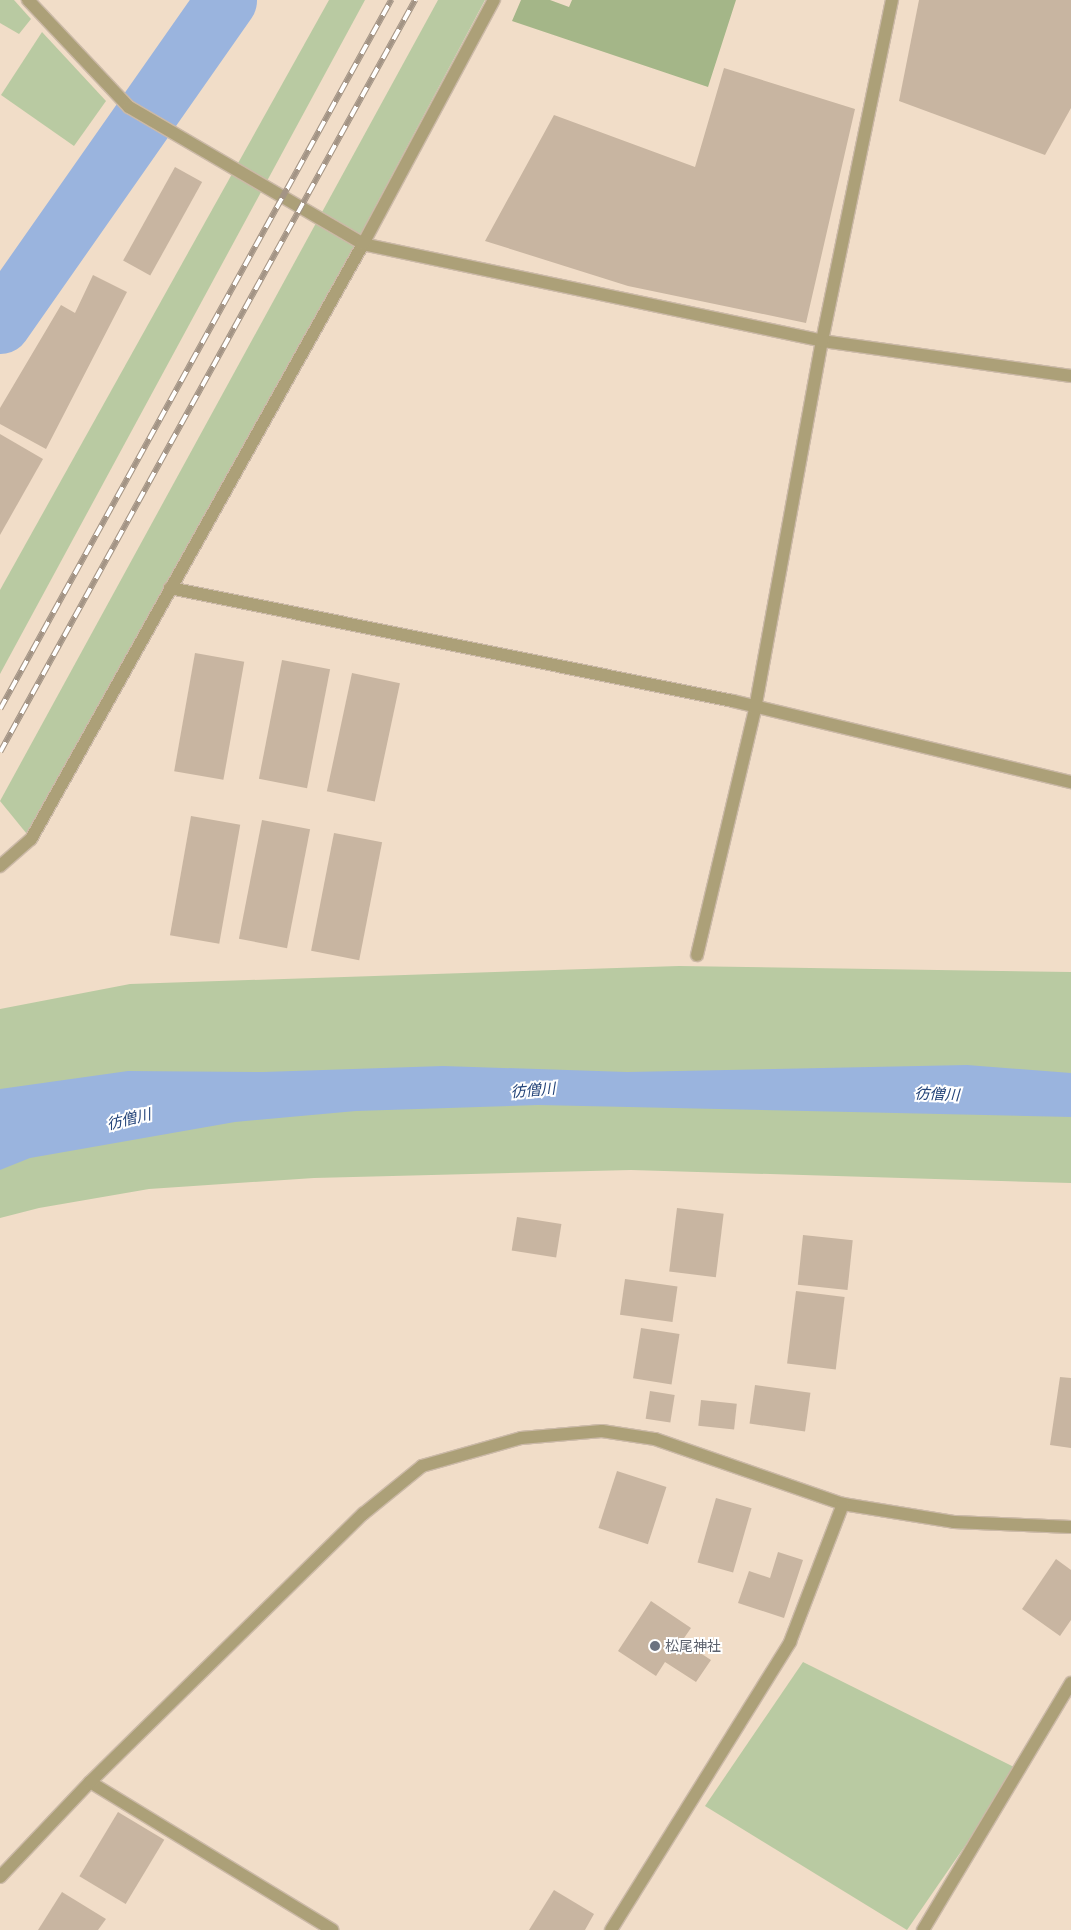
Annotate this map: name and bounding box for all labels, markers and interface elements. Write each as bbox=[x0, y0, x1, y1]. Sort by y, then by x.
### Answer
water label: 彷僧川 bbox=[510, 1080, 556, 1102]
water label: 彷僧川 bbox=[914, 1085, 960, 1105]
water label: 彷僧川 bbox=[105, 1106, 153, 1134]
place label: 松尾神社 bbox=[665, 1638, 721, 1654]
marker: 松尾神社 bbox=[649, 1640, 661, 1652]

